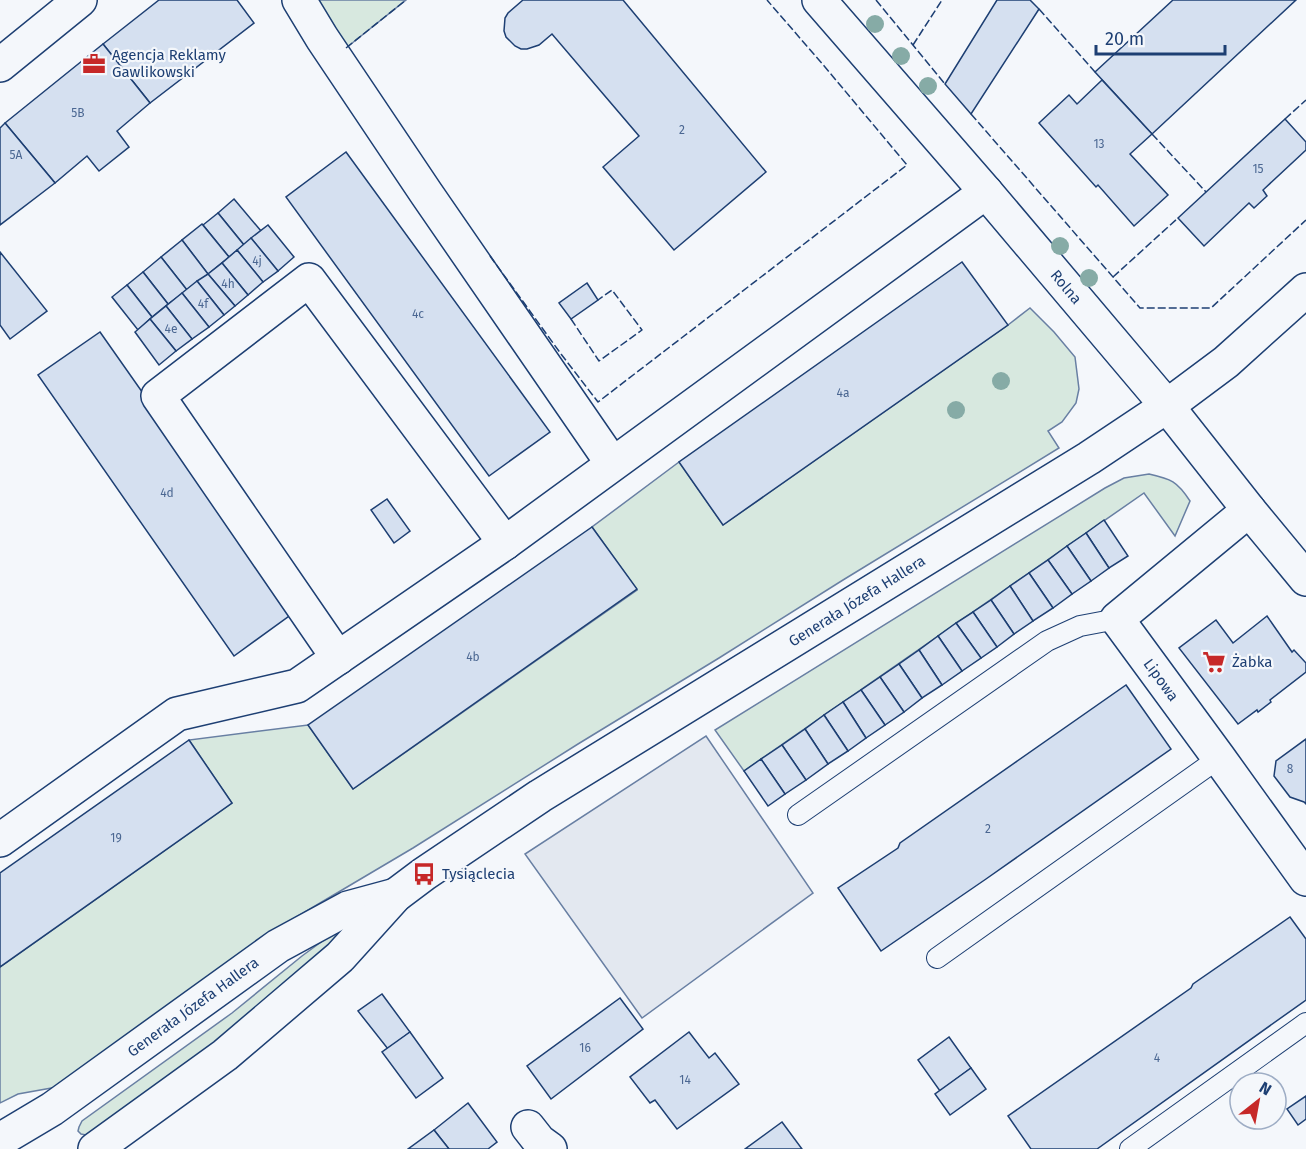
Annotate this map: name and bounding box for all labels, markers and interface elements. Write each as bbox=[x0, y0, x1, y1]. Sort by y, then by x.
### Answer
scale bar bbox=[1096, 18, 1225, 56]
text: 20 m bbox=[1105, 28, 1144, 50]
place label: Agencja Reklamy Gawlikowski bbox=[112, 46, 227, 81]
office icon: Agencja Reklamy Gawlikowski bbox=[81, 51, 107, 77]
house number: 5B bbox=[71, 106, 85, 120]
house number: 2 bbox=[679, 123, 685, 137]
house number: 13 bbox=[1093, 137, 1105, 151]
house number: 5A bbox=[10, 148, 23, 162]
house number: 15 bbox=[1252, 162, 1264, 176]
house number: 4j bbox=[252, 254, 262, 268]
street label: Rolna bbox=[1047, 266, 1085, 308]
house number: 4h bbox=[221, 277, 235, 291]
house number: 4f bbox=[198, 297, 209, 311]
house number: 4c bbox=[412, 307, 424, 321]
house number: 4e bbox=[165, 322, 177, 336]
house number: 4a bbox=[837, 386, 849, 400]
house number: 4d bbox=[160, 486, 174, 500]
street label: Generała Józefa Hallera bbox=[785, 552, 929, 650]
supermarket icon: Żabka bbox=[1201, 649, 1227, 675]
house number: 4b bbox=[466, 650, 480, 664]
place label: Żabka bbox=[1232, 653, 1272, 671]
street label: Lipowa bbox=[1140, 655, 1182, 705]
house number: 8 bbox=[1287, 762, 1294, 776]
house number: 2 bbox=[985, 822, 991, 836]
house number: 19 bbox=[110, 831, 122, 845]
bus stop icon: Tysiąclecia bbox=[411, 861, 437, 887]
place label: Tysiąclecia bbox=[442, 865, 515, 883]
street label: Generała Józefa Hallera bbox=[124, 953, 262, 1061]
house number: 16 bbox=[579, 1041, 591, 1055]
house number: 4 bbox=[1154, 1051, 1161, 1065]
north arrow bbox=[1228, 1071, 1288, 1131]
house number: 14 bbox=[679, 1073, 691, 1087]
text: N bbox=[1256, 1078, 1275, 1099]

